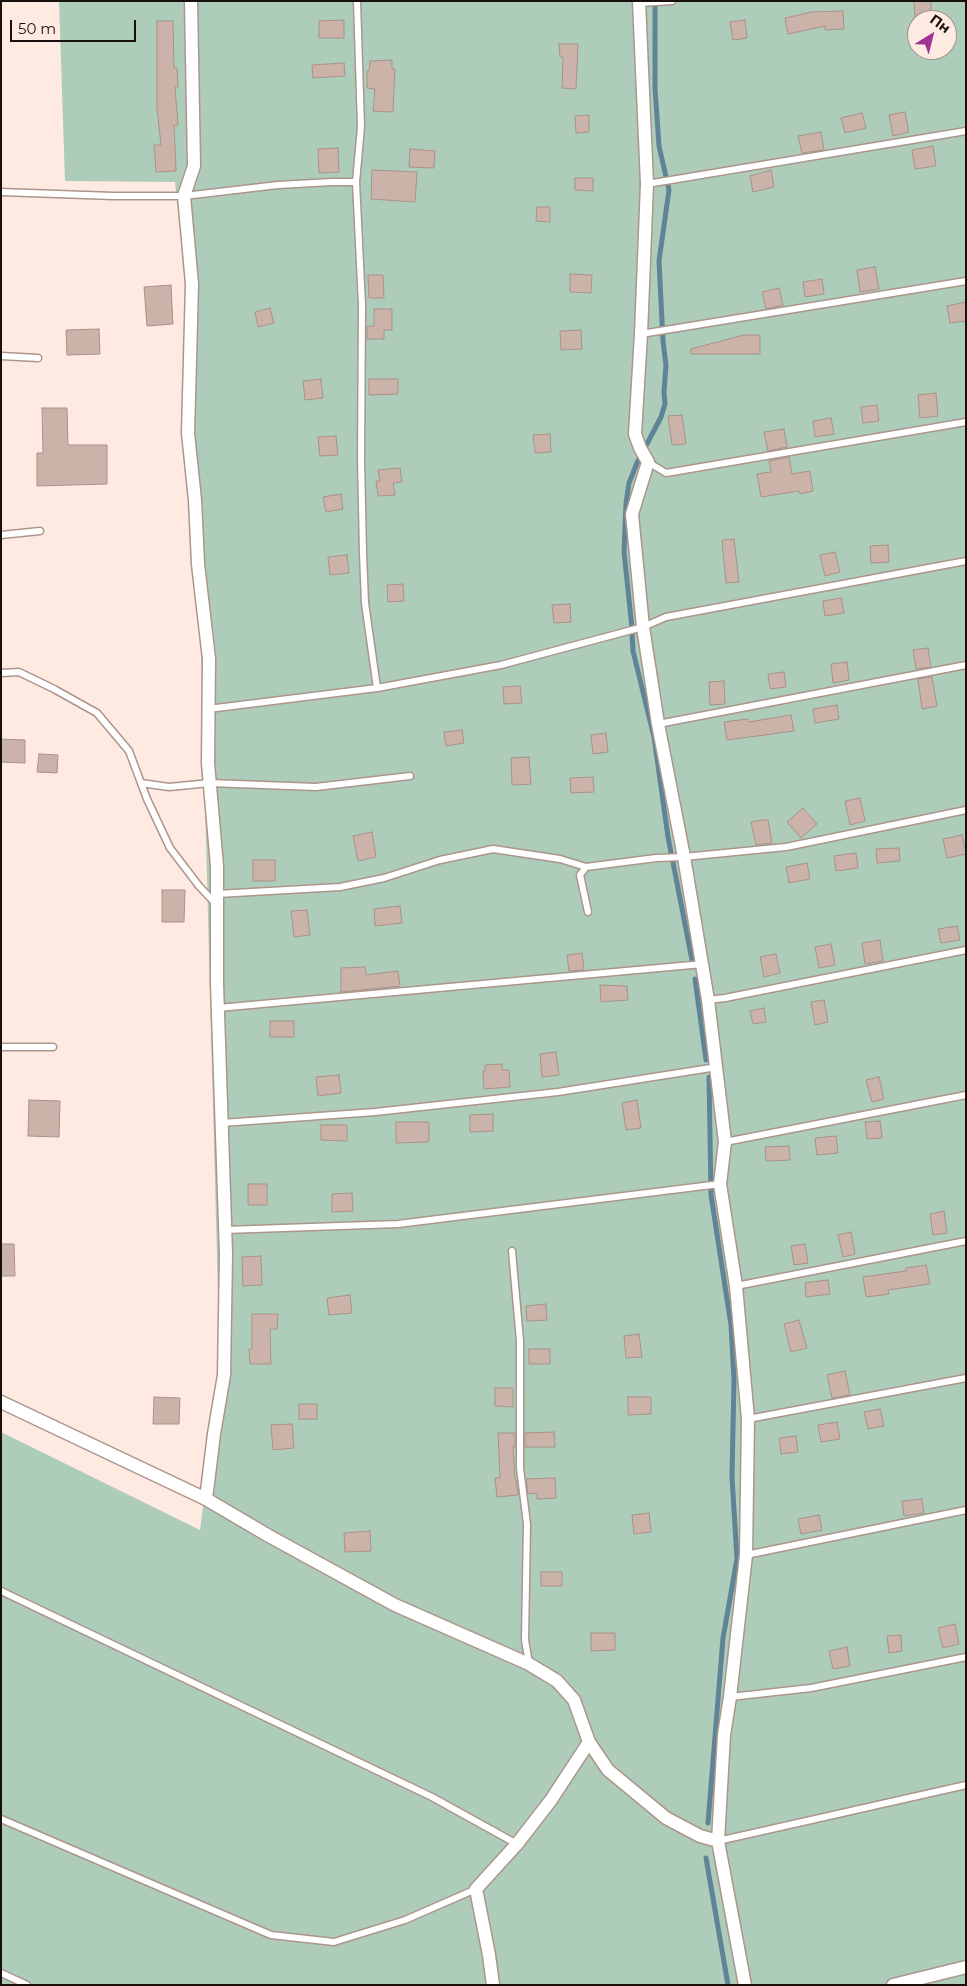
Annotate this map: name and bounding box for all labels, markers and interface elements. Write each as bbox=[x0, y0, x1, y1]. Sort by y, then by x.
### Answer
scale bar bbox=[12, 10, 139, 42]
north arrow bbox=[907, 10, 957, 60]
text: Пн bbox=[926, 10, 954, 37]
text: 50 m bbox=[18, 19, 56, 38]

